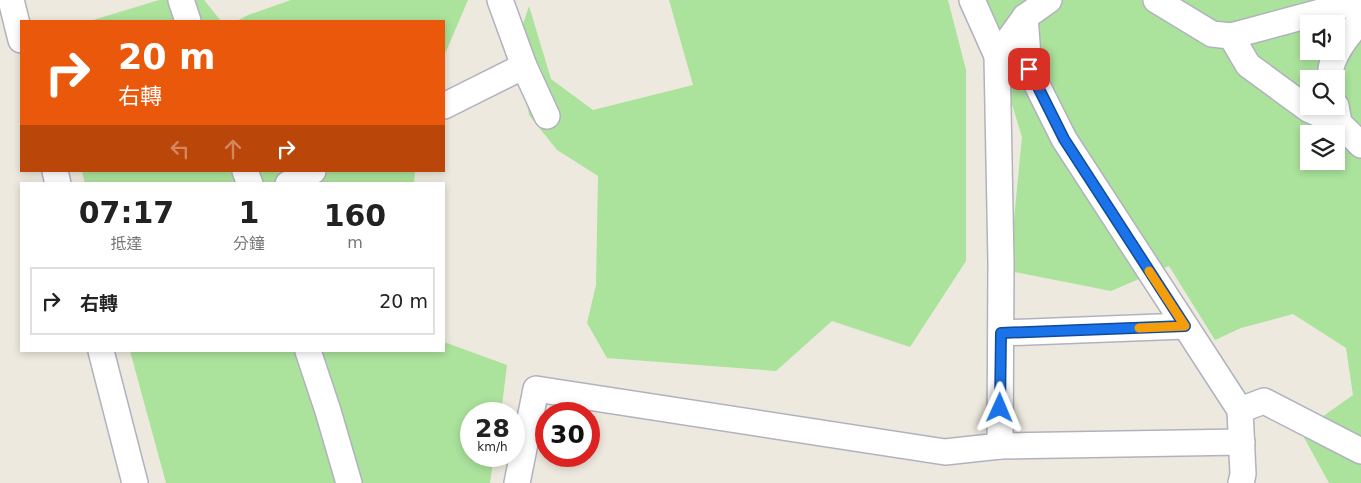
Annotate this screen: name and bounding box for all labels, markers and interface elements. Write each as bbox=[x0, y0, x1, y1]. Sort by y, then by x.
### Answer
map controls bbox=[1300, 15, 1345, 170]
button: sound bbox=[1300, 15, 1345, 60]
text: 20 m bbox=[118, 37, 215, 77]
icon: right bbox=[35, 40, 100, 105]
pin bbox=[1008, 48, 1050, 90]
icon: arrive bbox=[1015, 55, 1043, 83]
button: search bbox=[1300, 70, 1345, 115]
text: 右轉 bbox=[118, 84, 162, 109]
button: layers bbox=[1300, 125, 1345, 170]
icon: left bbox=[166, 135, 194, 163]
icon: ahead bbox=[219, 135, 247, 163]
icon: right bbox=[272, 135, 300, 163]
text: 07:17 bbox=[79, 195, 174, 230]
text: 1 bbox=[238, 195, 259, 230]
text: 160 bbox=[324, 198, 386, 233]
text: m bbox=[347, 233, 363, 252]
text: 抵達 bbox=[110, 234, 142, 253]
text: 分鐘 bbox=[233, 234, 265, 253]
icon: right bbox=[37, 287, 65, 315]
text: 20 m bbox=[379, 290, 428, 312]
text: 右轉 bbox=[80, 292, 118, 314]
position arrow bbox=[973, 381, 1025, 433]
speed limit sign: 30 bbox=[535, 402, 600, 467]
text: 28 bbox=[475, 414, 510, 443]
text: km/h bbox=[477, 440, 508, 454]

